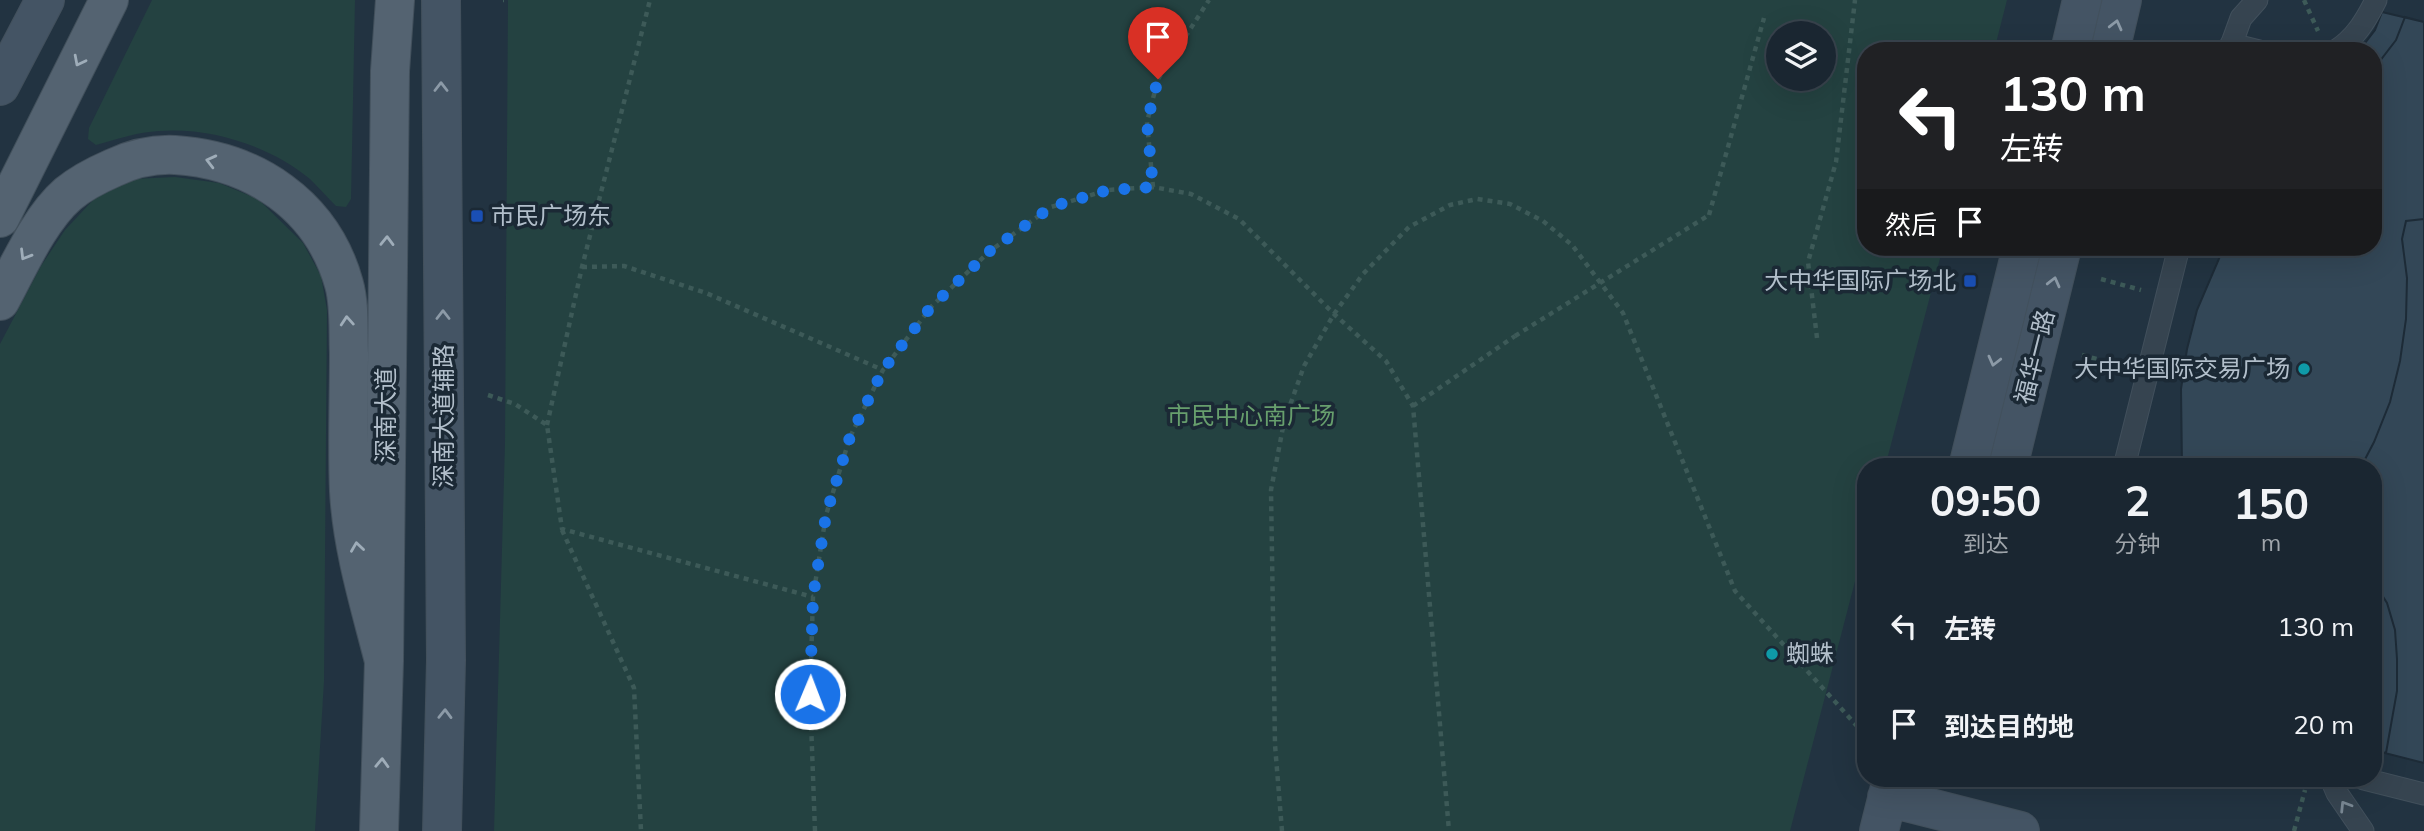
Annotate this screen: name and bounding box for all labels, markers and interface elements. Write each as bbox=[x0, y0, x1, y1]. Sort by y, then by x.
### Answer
pin bbox=[1128, 7, 1188, 79]
icon: arrive bbox=[1139, 18, 1177, 56]
one-way arrow bbox=[2108, 19, 2122, 31]
map controls bbox=[1766, 21, 1836, 91]
button: layers bbox=[1766, 21, 1836, 91]
one-way arrow bbox=[73, 54, 87, 66]
text: 130 m bbox=[2000, 62, 2146, 123]
icon: left bbox=[1885, 70, 1976, 161]
one-way arrow bbox=[434, 82, 449, 93]
text: 左转 bbox=[2000, 128, 2064, 168]
one-way arrow bbox=[205, 155, 217, 169]
place label: 市民广场东 bbox=[491, 200, 611, 230]
icon: arrive bbox=[1951, 203, 1989, 241]
marker: 市民广场东 bbox=[469, 208, 485, 224]
text: 然后 bbox=[1885, 208, 1937, 241]
one-way arrow bbox=[379, 236, 395, 246]
one-way arrow bbox=[20, 247, 33, 260]
place label: 大中华国际广场北 bbox=[1764, 265, 1956, 295]
marker: 大中华国际广场北 bbox=[1962, 273, 1978, 289]
one-way arrow bbox=[2045, 276, 2060, 288]
street label: 福华一路 bbox=[2008, 307, 2060, 407]
one-way arrow bbox=[436, 309, 451, 320]
one-way arrow bbox=[340, 315, 355, 326]
street label: 深南大道辅路 bbox=[428, 344, 458, 488]
place label: 大中华国际交易广场 bbox=[2074, 353, 2290, 383]
one-way arrow bbox=[1988, 355, 2002, 367]
marker: 大中华国际交易广场 bbox=[2296, 361, 2312, 377]
street label: 深南大道 bbox=[370, 367, 400, 463]
park label: 市民中心南广场 bbox=[1167, 400, 1335, 430]
text: 09:50 bbox=[1930, 474, 2041, 527]
text: 2 bbox=[2125, 474, 2150, 527]
text: 150 bbox=[2233, 477, 2309, 530]
text: m bbox=[2261, 528, 2281, 557]
text: 到达 bbox=[1963, 529, 2009, 558]
text: 分钟 bbox=[2114, 529, 2160, 558]
one-way arrow bbox=[350, 542, 365, 553]
icon: left bbox=[1885, 607, 1923, 645]
text: 130 m bbox=[2278, 610, 2354, 643]
text: 左转 bbox=[1944, 612, 1996, 645]
place label: 蜘蛛 bbox=[1786, 638, 1834, 668]
marker: 蜘蛛 bbox=[1764, 646, 1780, 662]
position arrow bbox=[773, 657, 847, 731]
icon: arrive bbox=[1885, 705, 1923, 743]
one-way arrow bbox=[438, 708, 453, 719]
text: 20 m bbox=[2293, 708, 2354, 741]
text: 到达目的地 bbox=[1944, 710, 2074, 743]
one-way arrow bbox=[374, 757, 389, 768]
one-way arrow bbox=[2341, 801, 2354, 814]

